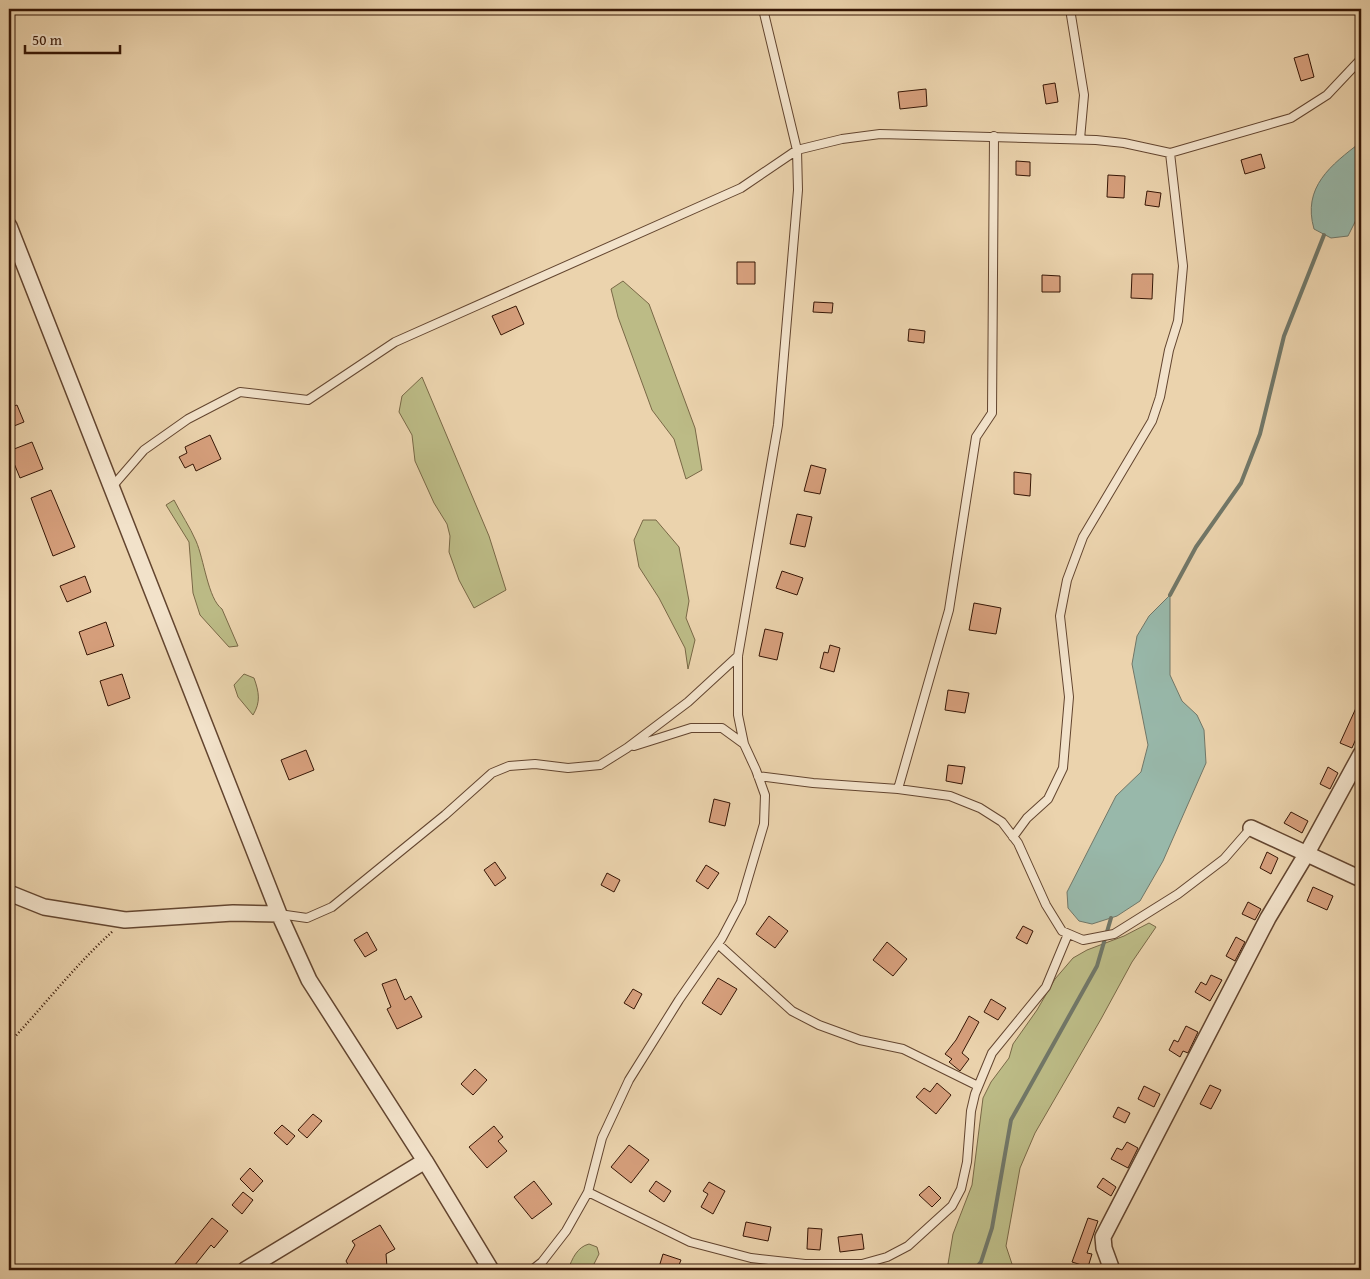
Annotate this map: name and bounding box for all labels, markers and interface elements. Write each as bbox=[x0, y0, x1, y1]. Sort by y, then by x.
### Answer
scale bar bbox=[25, 22, 120, 54]
text: 50 m bbox=[32, 29, 63, 50]

